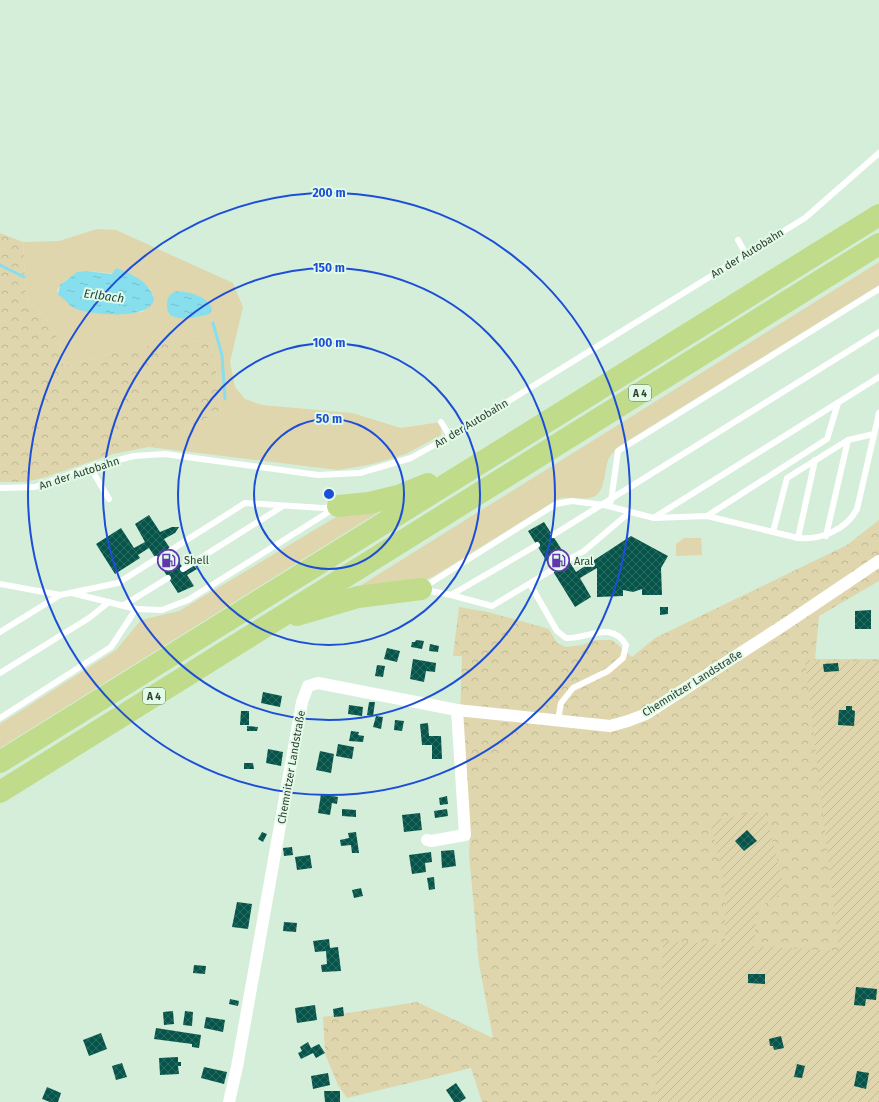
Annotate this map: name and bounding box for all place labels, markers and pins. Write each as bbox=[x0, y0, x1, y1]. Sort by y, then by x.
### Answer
centre of rings bbox=[322, 487, 336, 501]
fuel station icon: Shell bbox=[155, 547, 181, 573]
fuel station icon: Aral bbox=[545, 548, 571, 574]
place label: Shell bbox=[184, 554, 209, 567]
place label: Aral bbox=[574, 555, 593, 568]

